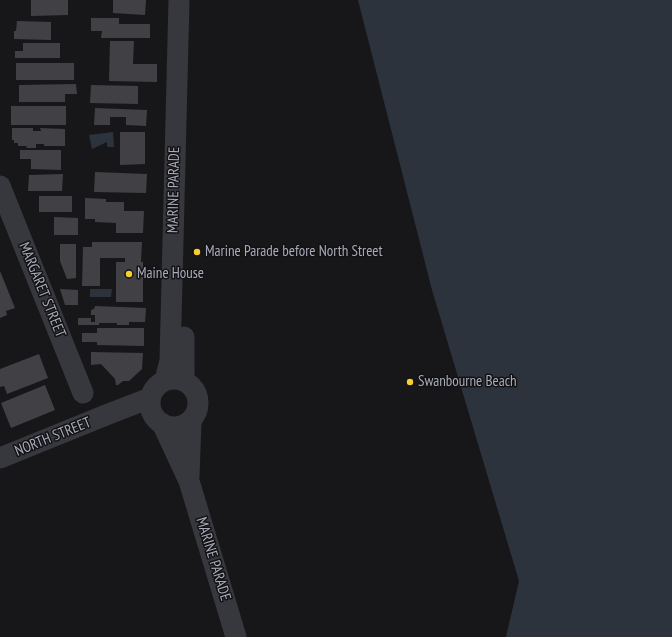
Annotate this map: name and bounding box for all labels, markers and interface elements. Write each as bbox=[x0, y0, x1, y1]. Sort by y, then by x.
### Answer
street label: MARINE PARADE bbox=[164, 147, 184, 233]
street label: MARGARET STREET bbox=[15, 240, 69, 340]
place label: Marine Parade before North Street bbox=[205, 243, 383, 261]
marker: Marine Parade before North Street bbox=[192, 247, 202, 257]
place label: Maine House bbox=[137, 265, 204, 283]
marker: Maine House bbox=[124, 269, 134, 279]
place label: Swanbourne Beach bbox=[418, 373, 517, 391]
marker: Swanbourne Beach bbox=[405, 377, 415, 387]
street label: NORTH STREET bbox=[12, 414, 94, 460]
street label: MARINE PARADE bbox=[192, 515, 234, 603]

